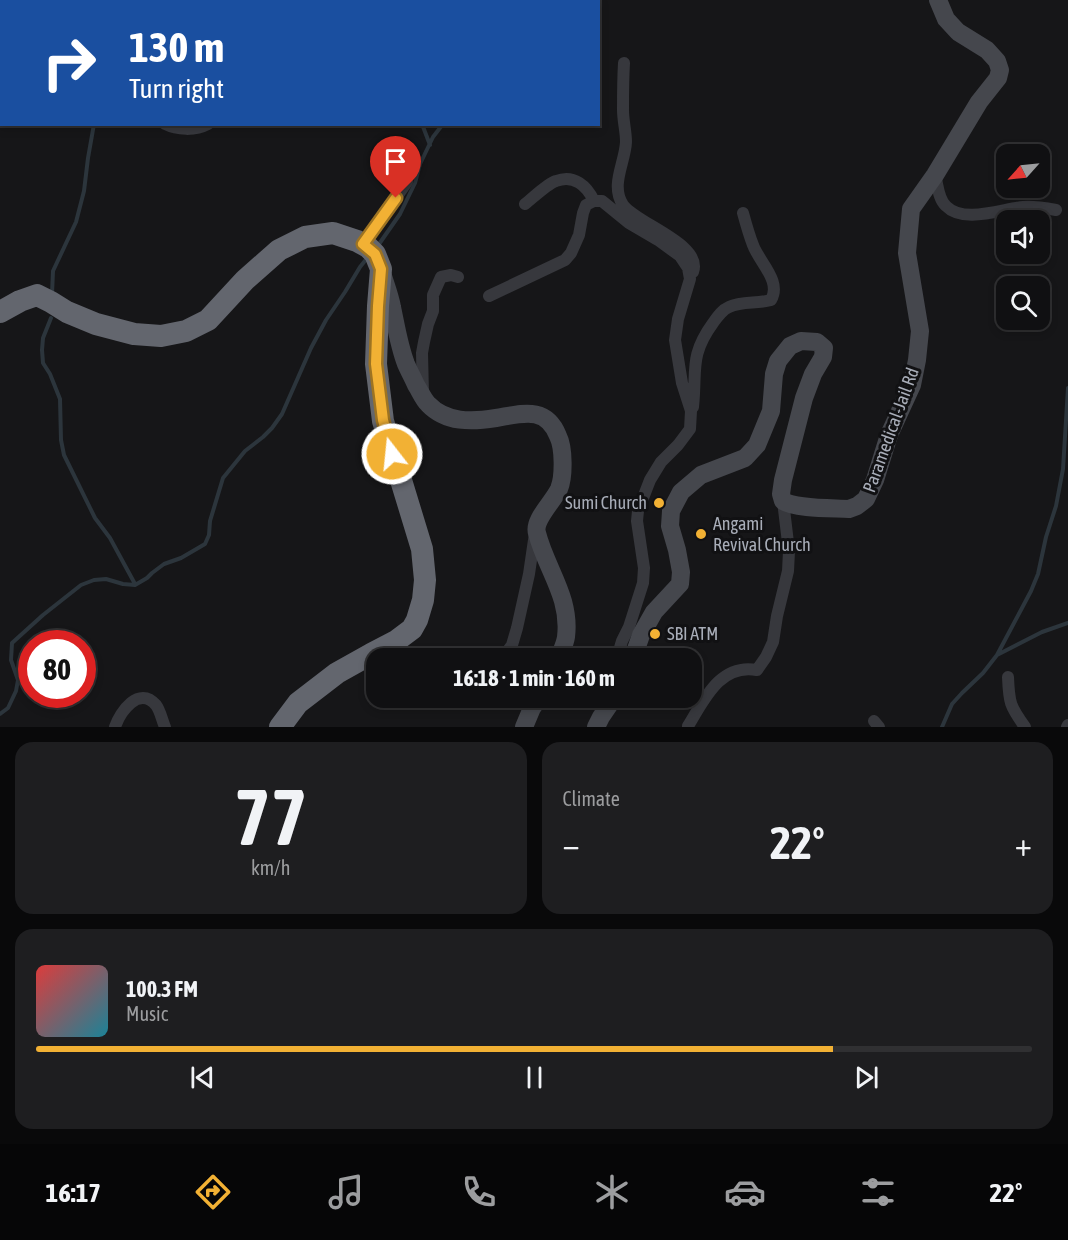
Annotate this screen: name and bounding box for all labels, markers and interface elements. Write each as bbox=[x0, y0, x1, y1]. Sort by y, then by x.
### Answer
text: 130 m bbox=[129, 23, 224, 71]
icon: right bbox=[30, 24, 108, 102]
text: Turn right bbox=[129, 73, 224, 104]
pin bbox=[370, 136, 421, 198]
north arrow bbox=[996, 144, 1050, 198]
map controls bbox=[996, 144, 1050, 330]
icon: arrive bbox=[379, 145, 412, 178]
button: sound bbox=[996, 210, 1050, 264]
button: search bbox=[996, 276, 1050, 330]
street label: Paramedical-Jail Rd bbox=[858, 365, 923, 495]
position arrow bbox=[360, 422, 424, 486]
place label: Sumi Church bbox=[565, 492, 647, 513]
marker: Sumi Church bbox=[652, 496, 666, 510]
place label: Angami Revival Church bbox=[713, 513, 811, 555]
marker: Angami Revival Church bbox=[694, 527, 708, 541]
place label: SBI ATM bbox=[667, 623, 718, 644]
marker: SBI ATM bbox=[648, 627, 662, 641]
speed limit sign: 80 bbox=[18, 630, 96, 708]
text: 16:18 · 1 min · 160 m bbox=[453, 665, 615, 691]
text: 77 bbox=[234, 772, 307, 862]
text: Climate bbox=[563, 787, 620, 810]
text: 22° bbox=[770, 817, 825, 869]
text: − bbox=[563, 825, 580, 863]
text: + bbox=[1015, 825, 1032, 863]
text: km/h bbox=[251, 856, 291, 879]
text: 100.3 FM bbox=[126, 976, 198, 1002]
text: Music bbox=[126, 1002, 168, 1025]
icon: previous bbox=[186, 1061, 219, 1094]
icon: pause bbox=[518, 1061, 551, 1094]
icon: next bbox=[850, 1061, 883, 1094]
icon: directions bbox=[192, 1171, 234, 1213]
icon: music bbox=[325, 1171, 367, 1213]
icon: phone bbox=[458, 1171, 500, 1213]
icon: climate bbox=[591, 1171, 633, 1213]
icon: car bbox=[724, 1171, 766, 1213]
icon: filters bbox=[857, 1171, 899, 1213]
text: 16:17 bbox=[45, 1177, 101, 1208]
text: 22° bbox=[990, 1177, 1022, 1208]

